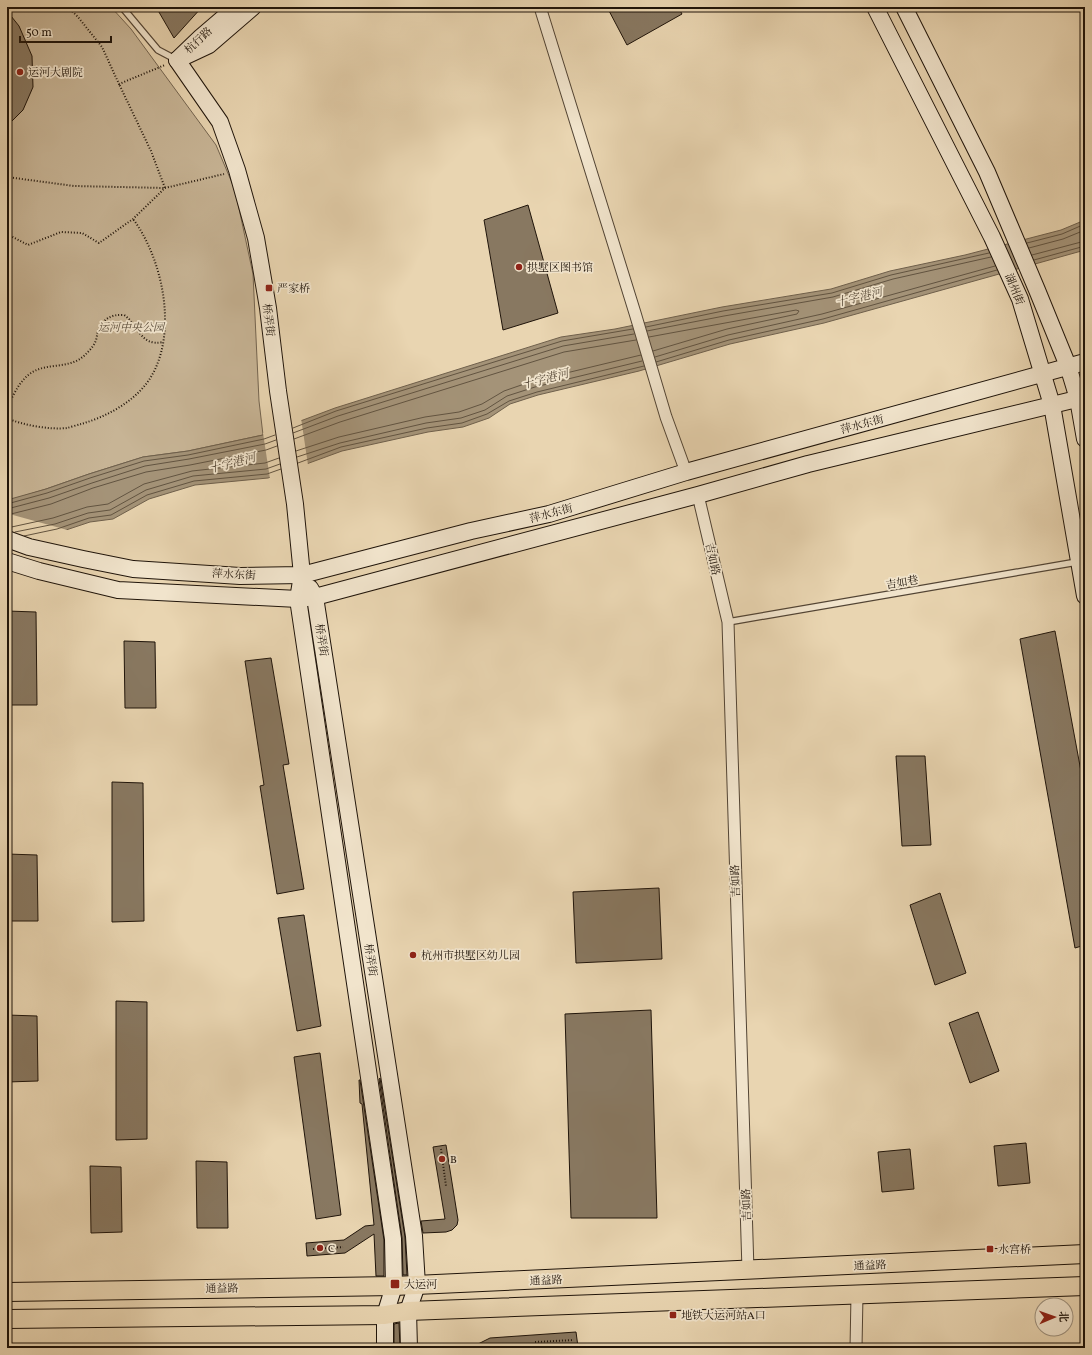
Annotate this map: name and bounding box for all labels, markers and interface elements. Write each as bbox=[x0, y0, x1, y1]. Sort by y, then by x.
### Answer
scale bar bbox=[20, 18, 111, 44]
street label: 杭行路 bbox=[182, 24, 216, 58]
text: 50 m bbox=[26, 25, 52, 41]
place label: 运河大剧院 bbox=[28, 66, 83, 81]
marker: 运河大剧院 bbox=[15, 67, 25, 77]
place label: 拱墅区图书馆 bbox=[527, 261, 593, 276]
marker: 拱墅区图书馆 bbox=[514, 262, 524, 272]
street label: 湖州街 bbox=[1000, 271, 1027, 308]
place label: 严家桥 bbox=[277, 282, 310, 297]
marker: 严家桥 bbox=[264, 283, 274, 293]
water label: 十字港河 bbox=[834, 284, 886, 312]
street label: 桥弄街 bbox=[258, 303, 277, 337]
park label: 运河中央公园 bbox=[98, 321, 166, 336]
water label: 十字港河 bbox=[520, 366, 572, 394]
street label: 萍水东街 bbox=[839, 413, 886, 438]
water label: 十字港河 bbox=[207, 450, 259, 478]
street label: 萍水东街 bbox=[528, 502, 575, 527]
street label: 吉如路 bbox=[701, 542, 723, 577]
street label: 萍水东街 bbox=[212, 567, 256, 584]
street label: 吉如巷 bbox=[885, 573, 920, 594]
street label: 桥弄街 bbox=[311, 623, 331, 658]
street label: 吉如路 bbox=[728, 864, 745, 898]
street label: 桥弄街 bbox=[360, 943, 380, 978]
place label: 杭州市拱墅区幼儿园 bbox=[421, 949, 520, 964]
marker: 杭州市拱墅区幼儿园 bbox=[408, 950, 418, 960]
place label: B bbox=[450, 1153, 457, 1168]
marker: B bbox=[437, 1154, 447, 1164]
street label: 吉如路 bbox=[739, 1188, 756, 1222]
place label: C bbox=[328, 1242, 335, 1257]
marker: C bbox=[315, 1243, 325, 1253]
place label: 水宫桥 bbox=[998, 1243, 1031, 1258]
marker: 水宫桥 bbox=[985, 1244, 995, 1254]
street label: 通益路 bbox=[853, 1258, 887, 1275]
street label: 通益路 bbox=[529, 1273, 563, 1290]
marker: 大运河 bbox=[389, 1278, 401, 1290]
place label: 大运河 bbox=[404, 1278, 437, 1293]
street label: 通益路 bbox=[205, 1282, 239, 1297]
north arrow bbox=[1034, 1297, 1074, 1337]
place label: 地铁大运河站A口 bbox=[681, 1309, 766, 1324]
marker: 地铁大运河站A口 bbox=[668, 1310, 678, 1320]
text: 北 bbox=[1055, 1311, 1070, 1322]

